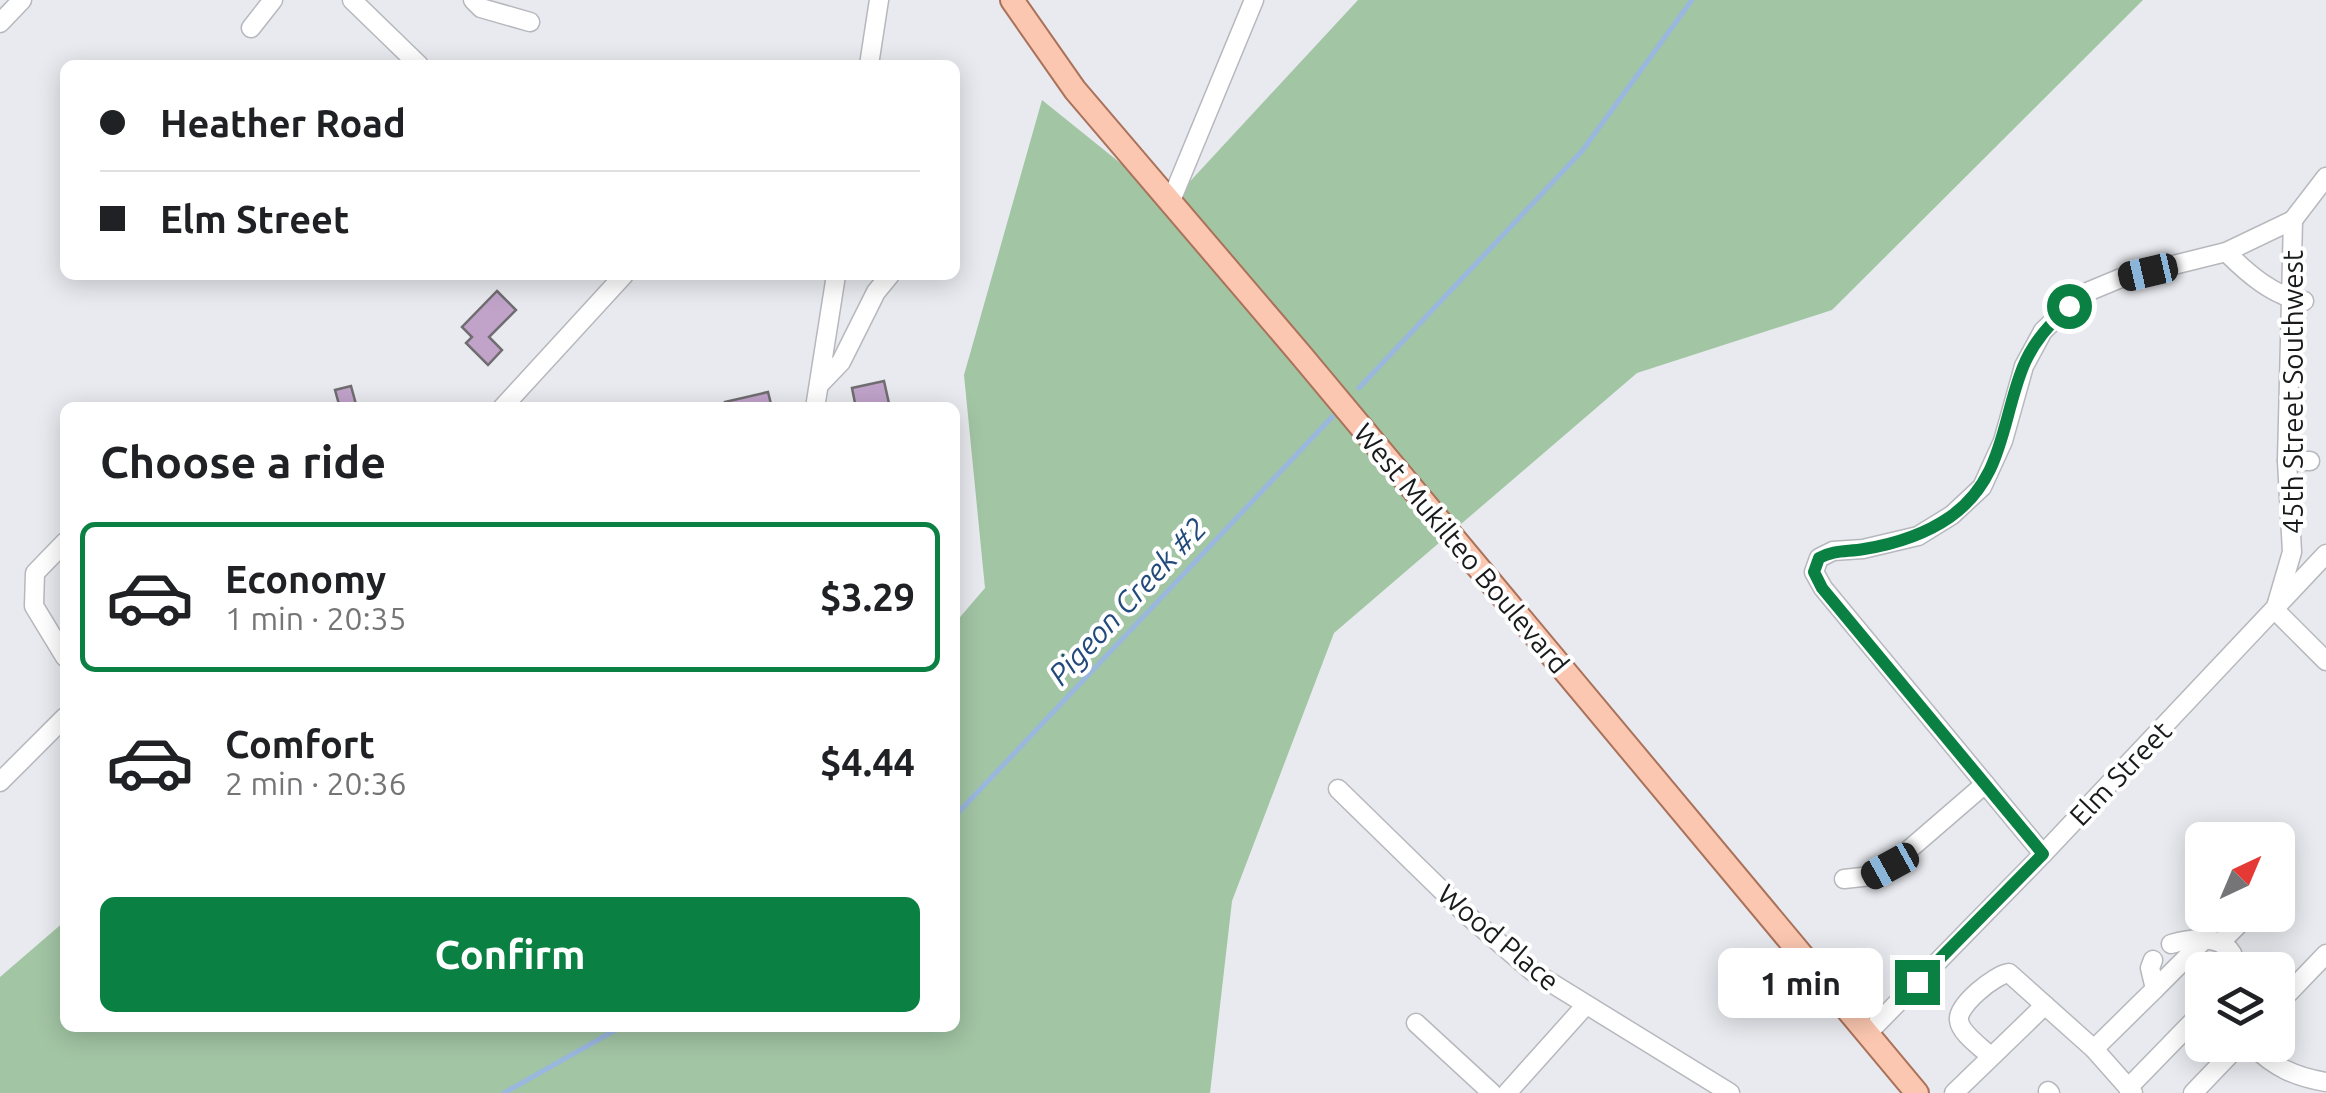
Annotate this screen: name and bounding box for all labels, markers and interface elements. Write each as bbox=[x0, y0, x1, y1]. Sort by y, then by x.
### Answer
text: Heather Road bbox=[160, 102, 406, 144]
text: Elm Street bbox=[160, 198, 349, 240]
street label: 45th Street Southwest bbox=[2277, 250, 2308, 534]
car bbox=[2115, 251, 2181, 293]
route start bbox=[2047, 284, 2092, 329]
street label: West Mukilteo Boulevard bbox=[1348, 417, 1576, 679]
text: Choose a ride bbox=[100, 436, 386, 487]
water label: Pigeon Creek #2 bbox=[1041, 511, 1213, 691]
icon: car bbox=[105, 552, 195, 642]
text: Economy bbox=[225, 558, 386, 600]
text: $3.29 bbox=[820, 576, 915, 618]
text: 1 min · 20:35 bbox=[225, 600, 407, 636]
street label: Elm Street bbox=[2063, 715, 2177, 831]
icon: car bbox=[105, 717, 195, 807]
text: Comfort bbox=[225, 723, 375, 765]
text: $4.44 bbox=[820, 741, 915, 783]
text: 2 min · 20:36 bbox=[225, 765, 407, 801]
north arrow bbox=[2185, 822, 2295, 932]
map controls bbox=[2185, 822, 2295, 1062]
car bbox=[1856, 838, 1924, 894]
street label: Wood Place bbox=[1432, 878, 1566, 996]
button: Confirm bbox=[100, 897, 920, 1012]
callout: 1 min bbox=[1717, 947, 1882, 1017]
button: layers bbox=[2185, 952, 2295, 1062]
route end bbox=[1895, 960, 1940, 1005]
text: 1 min bbox=[1760, 965, 1841, 1001]

